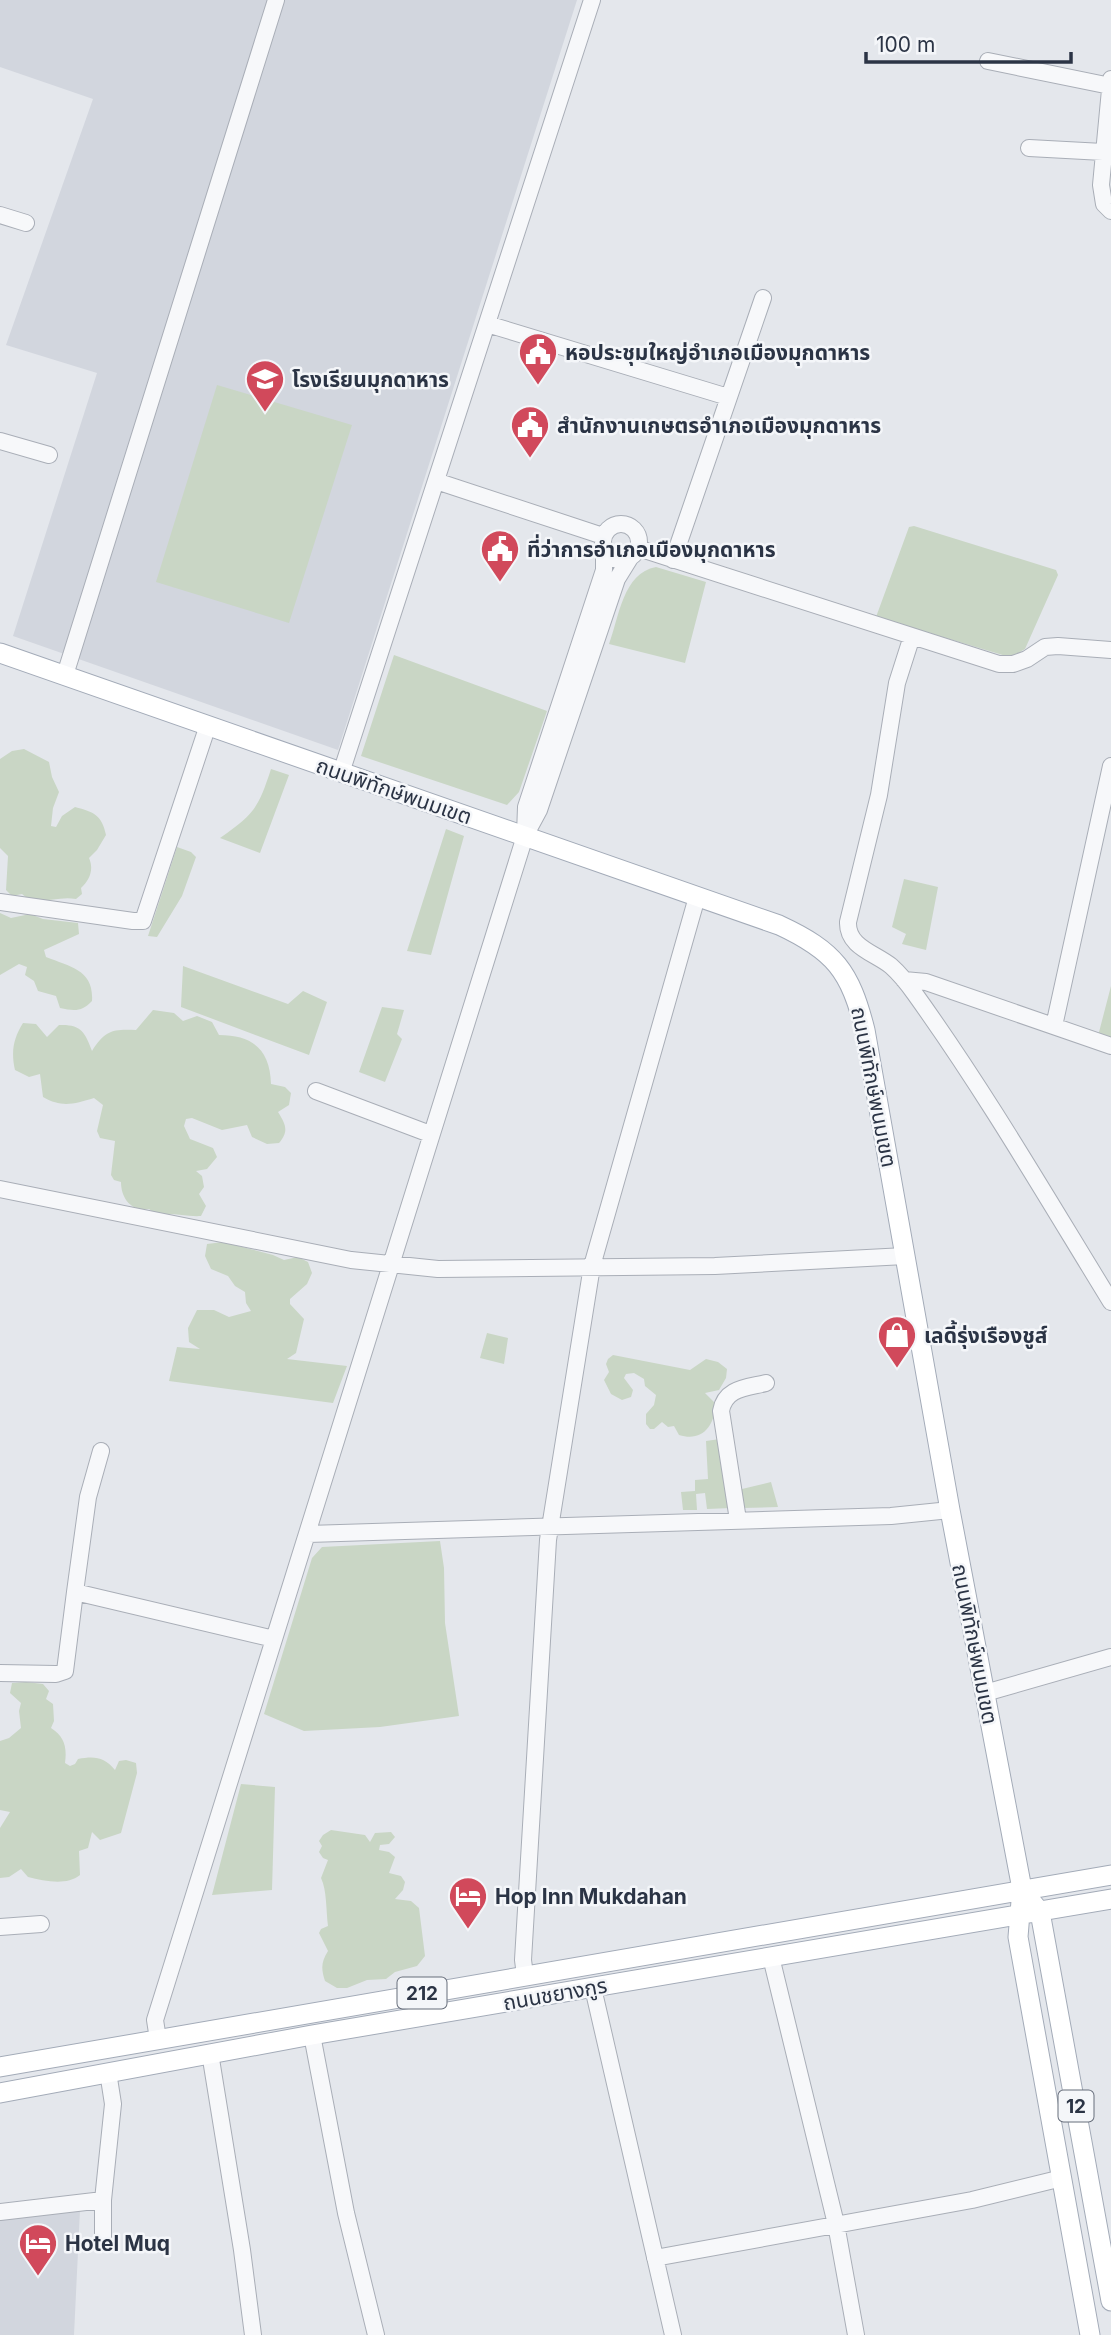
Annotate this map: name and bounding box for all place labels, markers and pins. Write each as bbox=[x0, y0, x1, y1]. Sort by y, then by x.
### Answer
public building icon: หอประชุมใหญ่อำเภอเมืองมุกดาหาร bbox=[517, 331, 559, 386]
place label: หอประชุมใหญ่อำเภอเมืองมุกดาหาร bbox=[565, 340, 870, 366]
school or university icon: โรงเรียนมุกดาหาร bbox=[244, 358, 286, 413]
place label: โรงเรียนมุกดาหาร bbox=[292, 367, 449, 393]
public building icon: สำนักงานเกษตรอำเภอเมืองมุกดาหาร bbox=[509, 404, 551, 459]
place label: สำนักงานเกษตรอำเภอเมืองมุกดาหาร bbox=[557, 413, 881, 439]
public building icon: ที่ว่าการอำเภอเมืองมุกดาหาร bbox=[479, 528, 521, 583]
place label: ที่ว่าการอำเภอเมืองมุกดาหาร bbox=[527, 534, 776, 563]
shop icon: เลดี้รุ่งเรืองชูส์ bbox=[876, 1314, 918, 1369]
place label: เลดี้รุ่งเรืองชูส์ bbox=[924, 1320, 1048, 1349]
hotel icon: Hop Inn Mukdahan bbox=[447, 1875, 489, 1930]
place label: Hop Inn Mukdahan bbox=[495, 1884, 687, 1909]
hotel icon: Hotel Muq bbox=[17, 2222, 59, 2277]
place label: Hotel Muq bbox=[65, 2231, 170, 2256]

